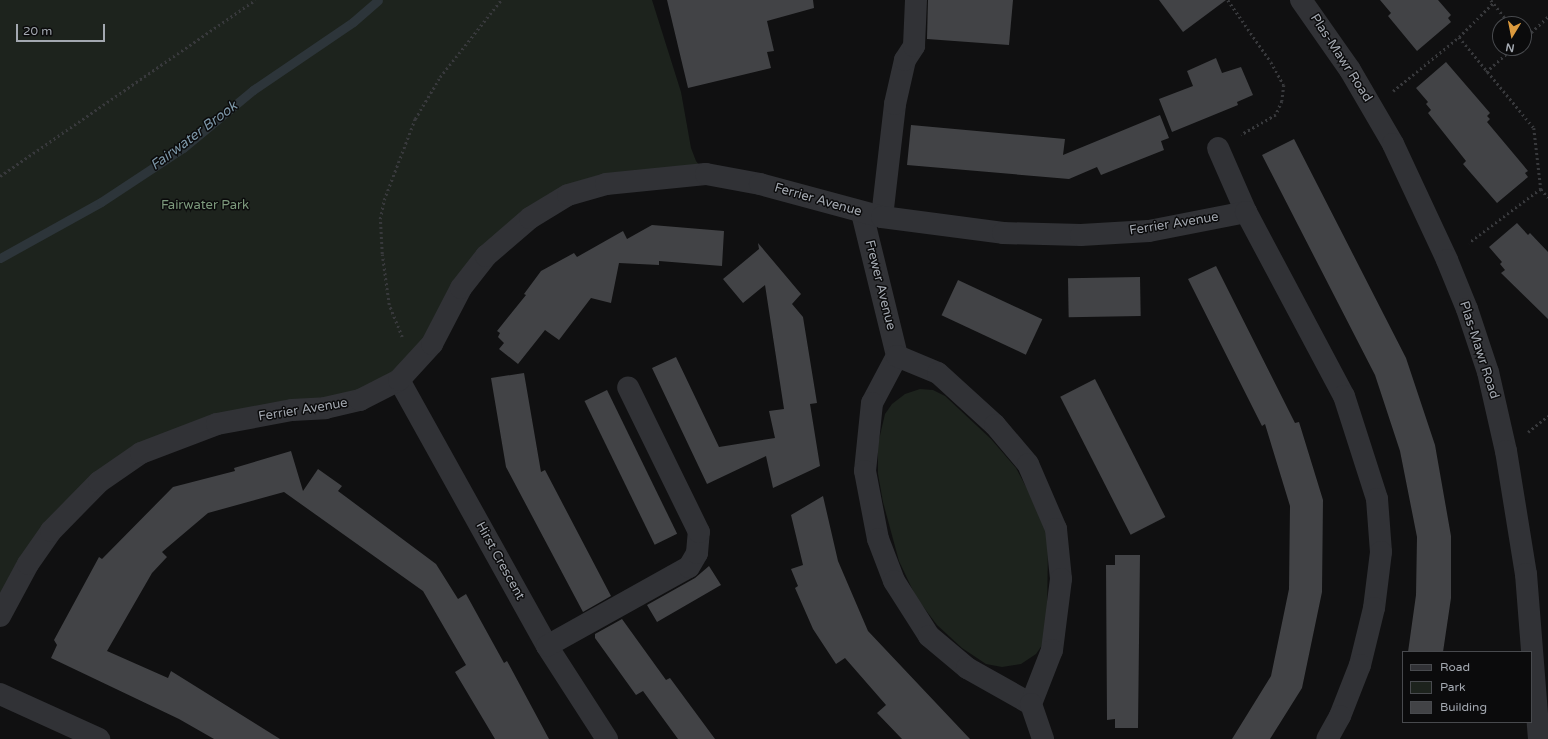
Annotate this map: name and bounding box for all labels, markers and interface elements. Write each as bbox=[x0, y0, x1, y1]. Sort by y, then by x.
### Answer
street label: Plas-Mawr Road bbox=[1307, 11, 1375, 105]
scale bar bbox=[18, 16, 107, 42]
north arrow bbox=[1492, 16, 1532, 56]
text: 20 m bbox=[23, 24, 52, 38]
text: N bbox=[1505, 40, 1515, 54]
water label: Fairwater Brook bbox=[147, 98, 241, 174]
street label: Ferrier Avenue bbox=[773, 180, 863, 220]
park label: Fairwater Park bbox=[161, 197, 249, 213]
street label: Ferrier Avenue bbox=[1128, 209, 1220, 239]
street label: Frewer Avenue bbox=[861, 238, 899, 332]
street label: Plas-Mawr Road bbox=[1456, 299, 1502, 401]
street label: Ferrier Avenue bbox=[257, 395, 349, 425]
street label: Hirst Crescent bbox=[472, 519, 528, 603]
legend bbox=[1402, 651, 1532, 723]
text: Road bbox=[1440, 660, 1470, 674]
text: Park bbox=[1440, 680, 1466, 694]
text: Building bbox=[1440, 700, 1487, 714]

